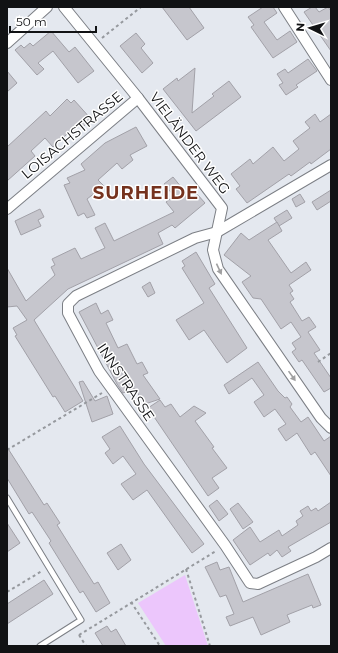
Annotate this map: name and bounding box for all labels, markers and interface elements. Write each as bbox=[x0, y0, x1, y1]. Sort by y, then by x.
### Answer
scale bar bbox=[10, 8, 96, 34]
north arrow bbox=[290, 8, 330, 48]
text: 50 m bbox=[16, 14, 47, 29]
text: N bbox=[293, 22, 307, 32]
street label: LOISACHSTRASSE bbox=[18, 87, 126, 183]
street label: VIELÄNDER WEG bbox=[146, 88, 234, 198]
district label: SURHEIDE bbox=[93, 182, 199, 204]
one-way arrow bbox=[216, 263, 222, 275]
street label: INNSTRASSE bbox=[93, 340, 159, 424]
one-way arrow bbox=[288, 371, 296, 382]

